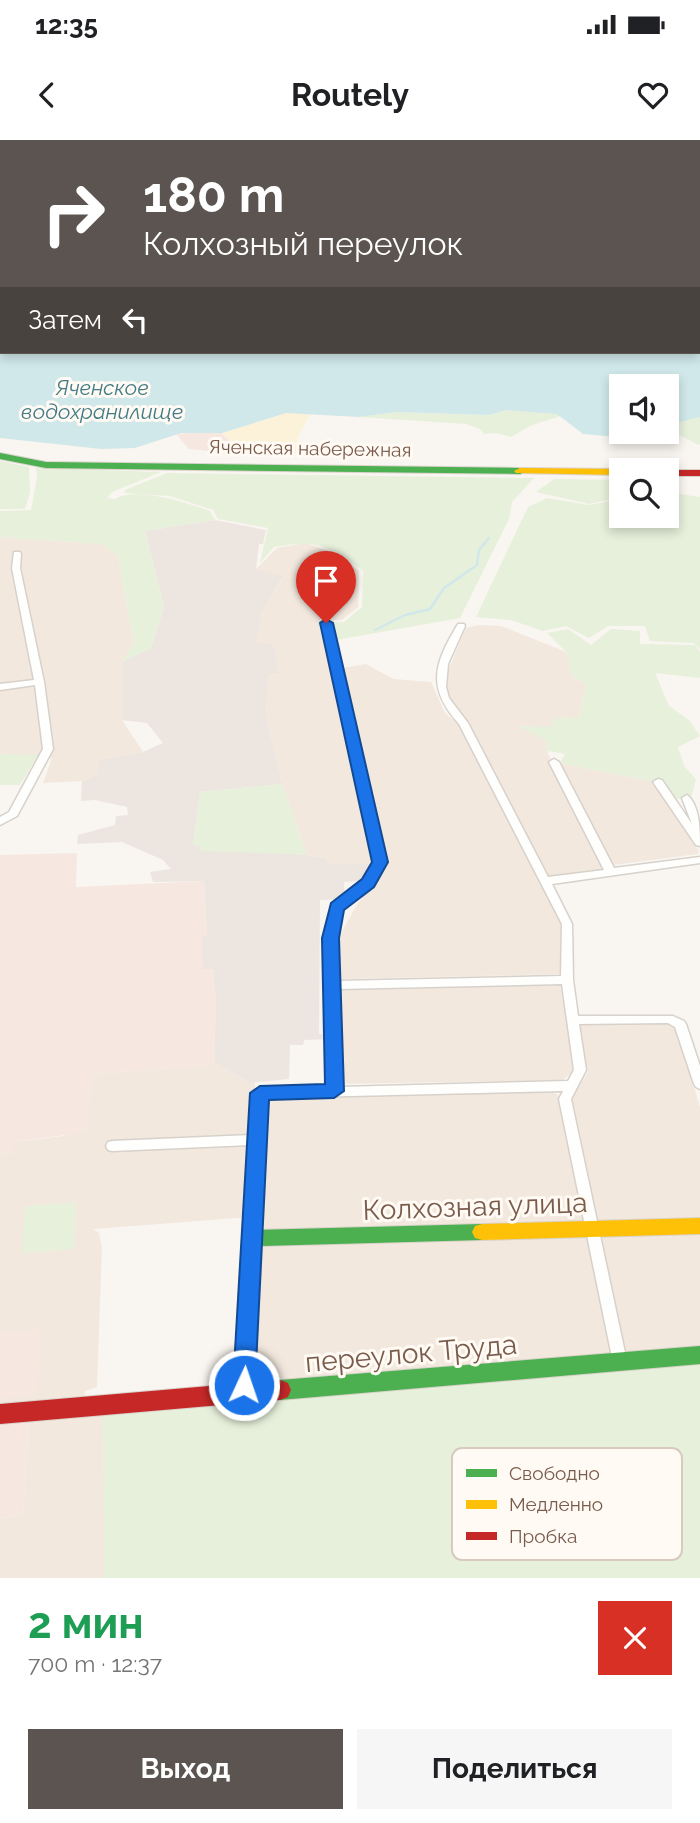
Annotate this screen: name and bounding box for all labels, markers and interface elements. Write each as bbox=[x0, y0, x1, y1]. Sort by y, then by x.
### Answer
text: 12:35 bbox=[35, 10, 98, 40]
icon: back bbox=[28, 76, 66, 114]
text: Routely bbox=[291, 76, 409, 113]
icon: heart bbox=[634, 76, 672, 114]
text: 180 m bbox=[143, 166, 284, 223]
icon: right bbox=[28, 168, 119, 259]
text: Колхозный переулок bbox=[143, 225, 463, 262]
icon: left bbox=[116, 301, 154, 339]
text: Затем bbox=[28, 305, 102, 335]
map controls bbox=[609, 374, 679, 528]
button: sound bbox=[609, 374, 679, 444]
water label: Яченское водохранилище bbox=[21, 375, 183, 424]
street label: Яченская набережная bbox=[208, 435, 412, 461]
button: search bbox=[609, 458, 679, 528]
pin bbox=[296, 551, 356, 623]
icon: arrive bbox=[307, 562, 345, 600]
street label: Колхозная улица bbox=[362, 1186, 588, 1227]
street label: переулок Труда bbox=[304, 1328, 518, 1379]
position arrow bbox=[207, 1348, 281, 1422]
legend bbox=[452, 1448, 682, 1560]
text: Свободно bbox=[509, 1462, 600, 1484]
text: Медленно bbox=[509, 1493, 603, 1515]
text: Пробка bbox=[509, 1525, 577, 1547]
text: 2 мин bbox=[28, 1599, 144, 1648]
button: close bbox=[598, 1601, 672, 1675]
text: 700 m · 12:37 bbox=[28, 1650, 162, 1677]
button: Выход bbox=[28, 1729, 343, 1809]
button: Поделиться bbox=[357, 1729, 672, 1809]

